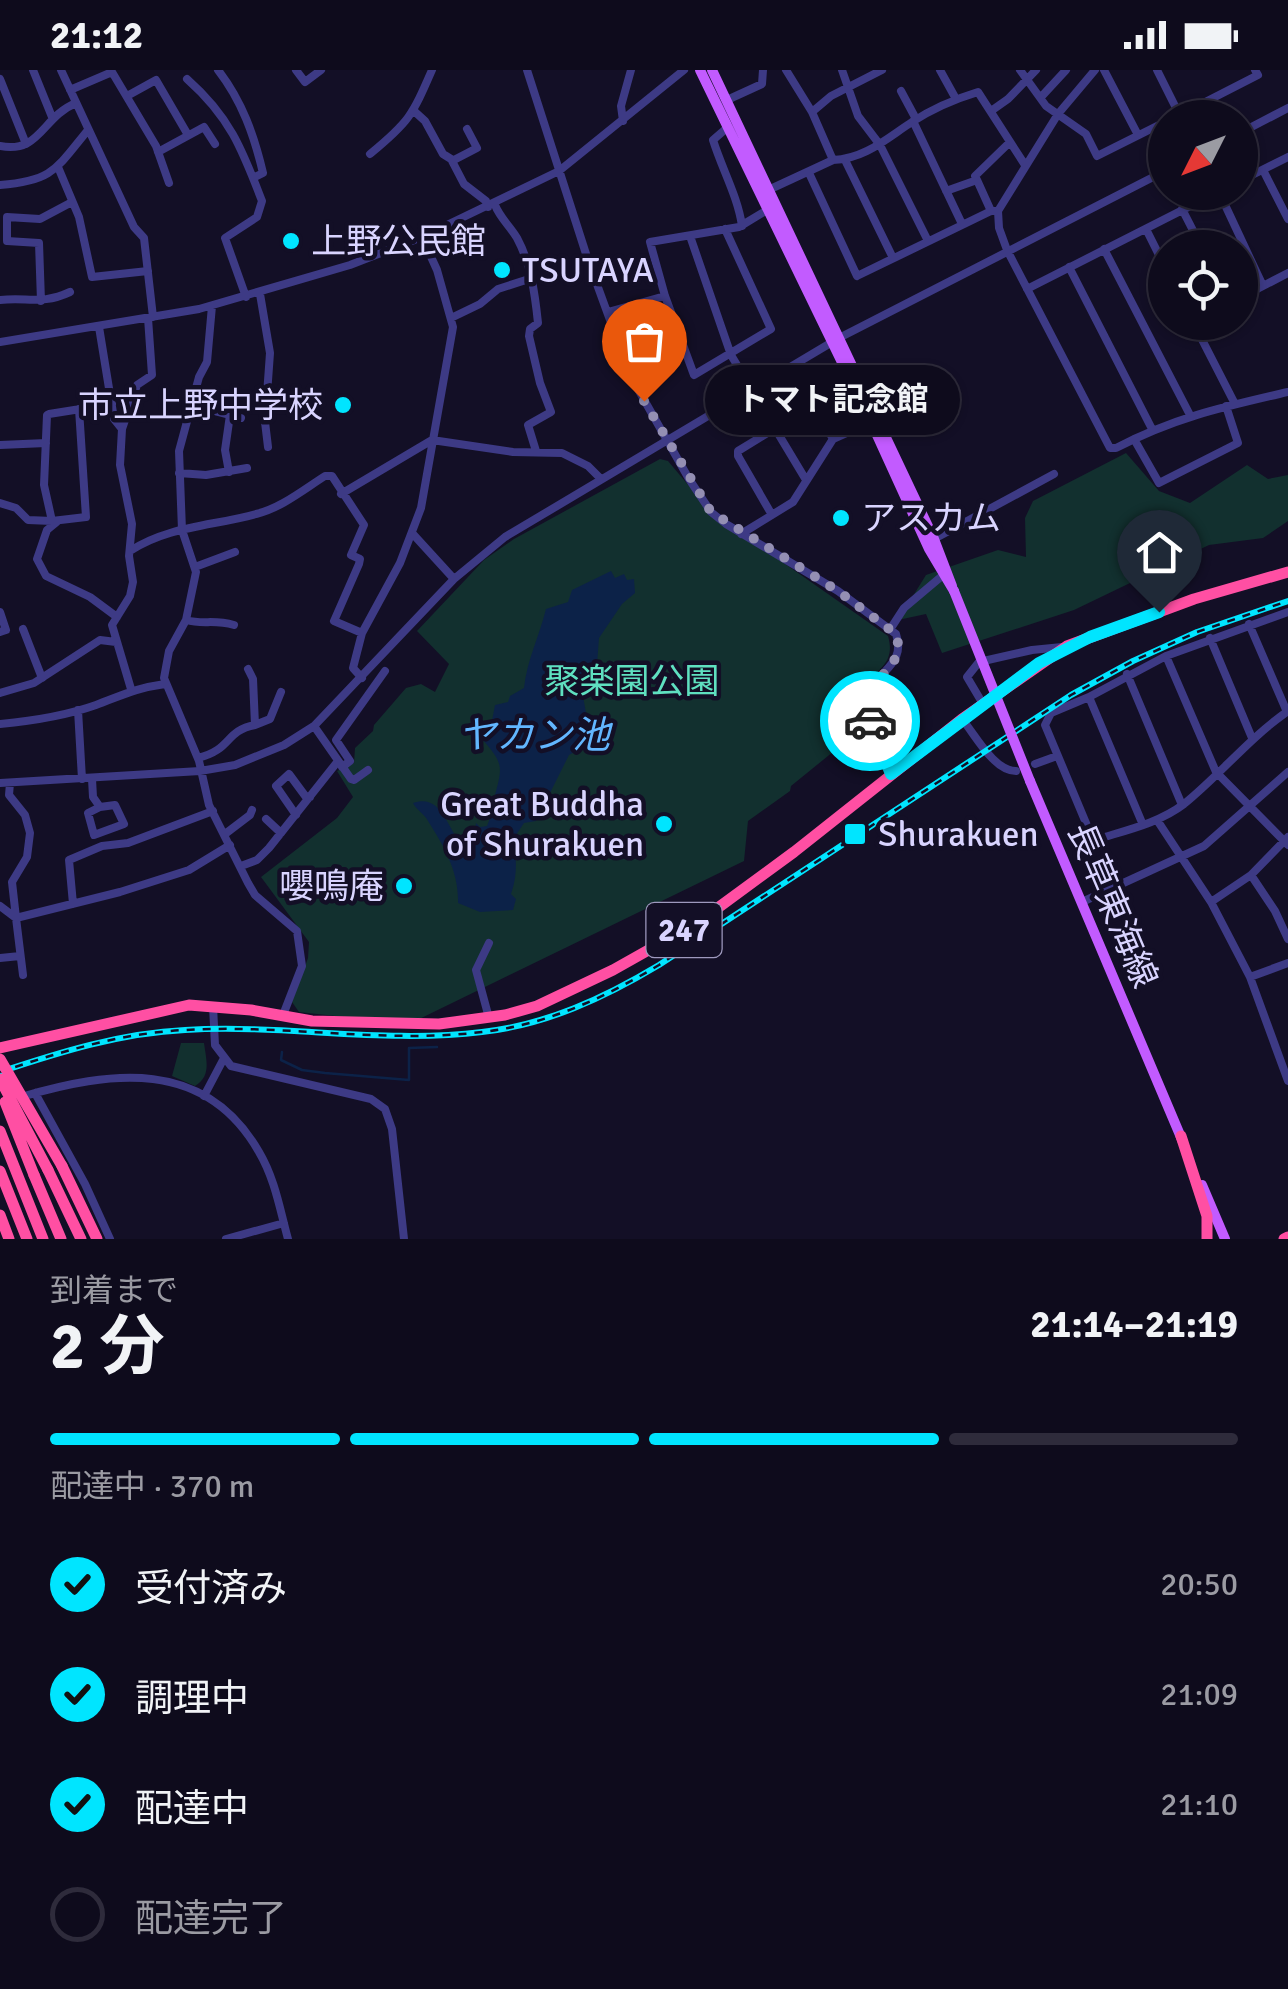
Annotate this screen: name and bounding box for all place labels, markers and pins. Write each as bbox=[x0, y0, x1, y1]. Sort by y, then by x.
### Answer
place label: 上野公民館 bbox=[311, 220, 486, 263]
marker: 上野公民館 bbox=[280, 230, 302, 252]
place label: TSUTAYA bbox=[522, 249, 654, 292]
marker: TSUTAYA bbox=[491, 259, 513, 281]
pin bbox=[602, 299, 687, 402]
callout: トマト記念館 bbox=[704, 366, 959, 436]
place label: 市立上野中学校 bbox=[78, 384, 323, 427]
marker: 市立上野中学校 bbox=[332, 394, 354, 416]
place label: アスカム bbox=[861, 497, 1001, 540]
marker: アスカム bbox=[830, 507, 852, 529]
pin bbox=[1117, 510, 1202, 613]
place label: Great Buddha of Shurakuen bbox=[440, 783, 644, 866]
marker: Great Buddha of Shurakuen bbox=[653, 813, 675, 835]
place label: Shurakuen bbox=[878, 813, 1039, 856]
marker: Shurakuen bbox=[842, 821, 868, 847]
place label: 嚶鳴庵 bbox=[279, 865, 384, 908]
marker: 嚶鳴庵 bbox=[393, 875, 415, 897]

